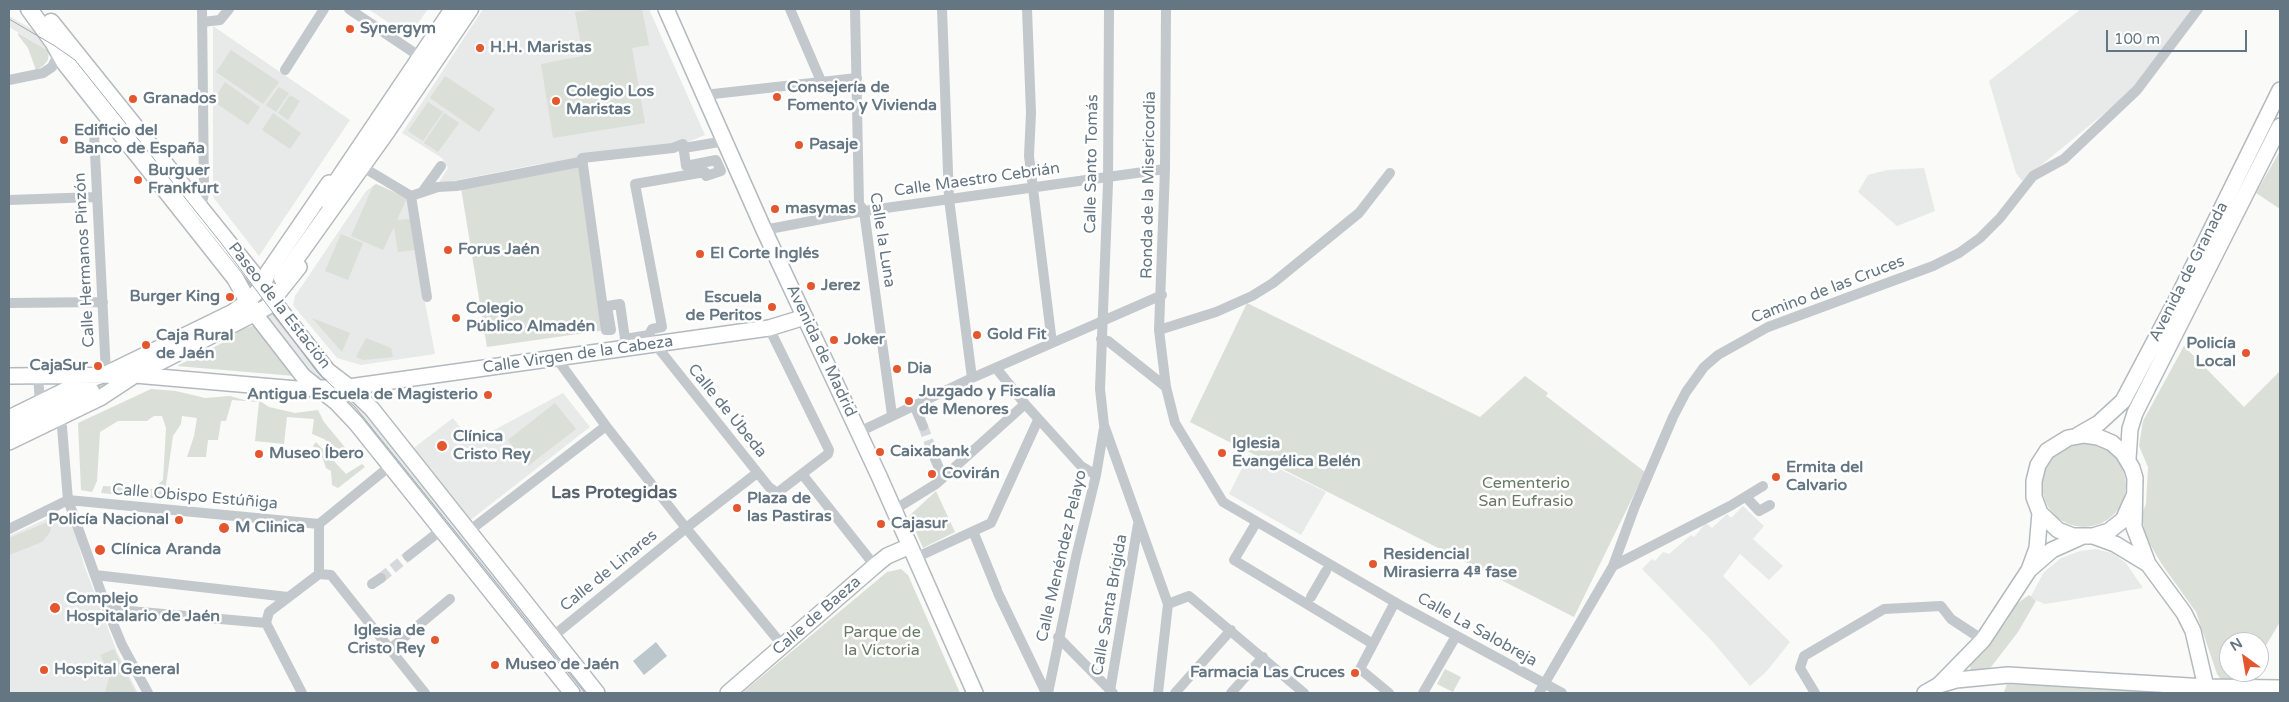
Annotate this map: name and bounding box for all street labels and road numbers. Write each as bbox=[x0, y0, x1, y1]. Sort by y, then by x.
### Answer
street label: Ronda de la Misericordia bbox=[1138, 91, 1160, 279]
street label: Calle Santo Tomás bbox=[1081, 94, 1103, 234]
street label: Calle Maestro Cebrián bbox=[893, 159, 1061, 201]
street label: Calle Hermanos Pinzón bbox=[71, 172, 99, 348]
street label: Calle la Luna bbox=[865, 191, 899, 289]
street label: Avenida de Granada bbox=[2145, 199, 2233, 345]
street label: Paseo de la Estación bbox=[224, 239, 334, 373]
street label: Camino de las Cruces bbox=[1749, 252, 1907, 328]
street label: Avenida de Madrid bbox=[782, 282, 860, 420]
street label: Calle Virgen de la Cabeza bbox=[482, 332, 674, 378]
street label: Calle de Úbeda bbox=[683, 360, 771, 462]
street label: Calle Menéndez Pelayo bbox=[1033, 468, 1091, 644]
street label: Calle Obispo Estúñiga bbox=[111, 480, 279, 514]
street label: Calle de Linares bbox=[557, 526, 661, 616]
street label: Calle Santa Brígida bbox=[1088, 533, 1132, 677]
street label: Calle de Baeza bbox=[769, 572, 865, 660]
street label: Calle La Salobreja bbox=[1414, 589, 1540, 671]

